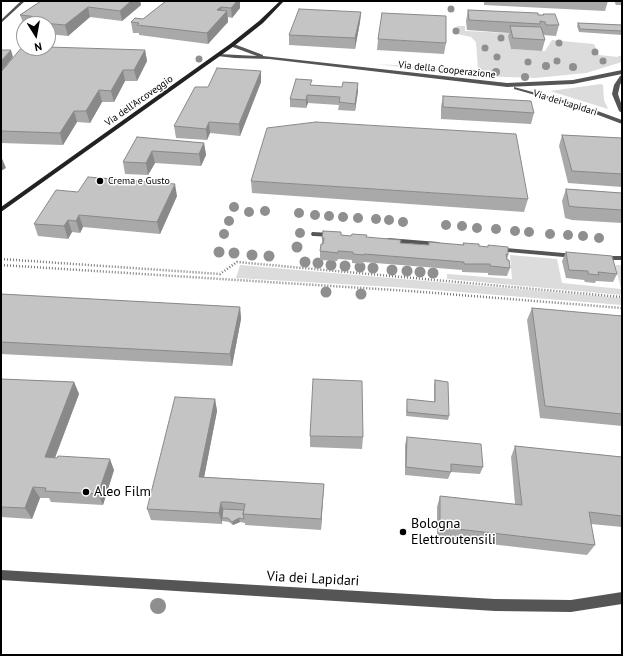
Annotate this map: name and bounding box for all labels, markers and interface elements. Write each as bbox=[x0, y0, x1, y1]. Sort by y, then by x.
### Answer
north arrow bbox=[16, 16, 56, 56]
text: N bbox=[33, 39, 43, 54]
street label: Via della Cooperazione bbox=[398, 59, 496, 81]
street label: Via dell'Arcoveggio bbox=[103, 73, 175, 129]
street label: Via dei Lapidari bbox=[532, 88, 598, 118]
place label: Crema e Gusto bbox=[108, 175, 170, 187]
marker: Crema e Gusto bbox=[95, 176, 105, 186]
place label: Aleo Film bbox=[94, 484, 151, 500]
marker: Aleo Film bbox=[81, 487, 91, 497]
place label: Bologna Elettroutensili bbox=[411, 516, 496, 548]
marker: Bologna Elettroutensili bbox=[398, 527, 408, 537]
street label: Via dei Lapidari bbox=[266, 568, 360, 590]

